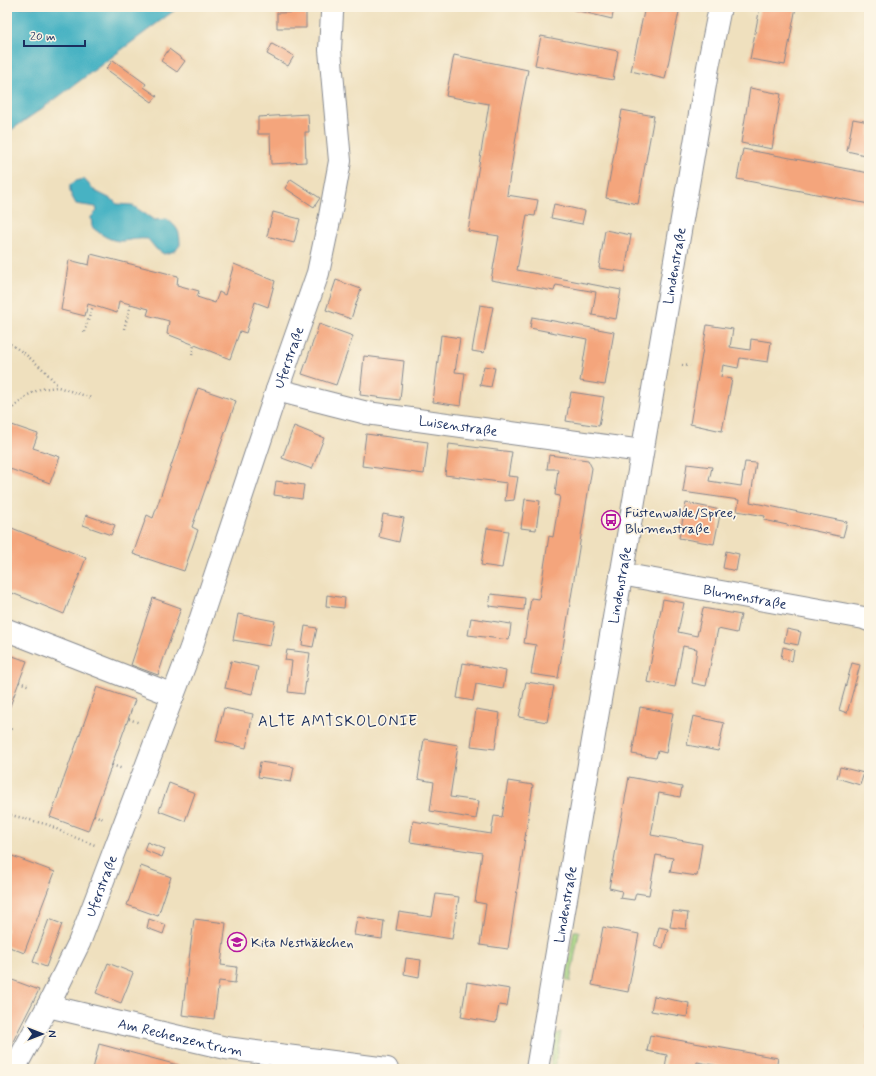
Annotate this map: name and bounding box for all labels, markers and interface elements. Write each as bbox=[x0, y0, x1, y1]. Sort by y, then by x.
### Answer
scale bar bbox=[24, 22, 85, 48]
text: 20 m bbox=[30, 29, 56, 45]
street label: Lindenstraße bbox=[660, 226, 691, 306]
street label: Uferstraße bbox=[270, 324, 309, 391]
street label: Luisenstraße bbox=[418, 412, 499, 441]
place label: Füstenwalde/Spree, Blumenstraße bbox=[625, 504, 736, 538]
bus stop icon: Füstenwalde/Spree, Blumenstraße bbox=[600, 509, 622, 531]
street label: Lindenstraße bbox=[605, 545, 636, 625]
street label: Blumenstraße bbox=[702, 581, 788, 614]
district label: ALTE AMTSKOLONIE bbox=[258, 712, 418, 732]
street label: Uferstraße bbox=[82, 853, 122, 920]
street label: Lindenstraße bbox=[551, 865, 582, 944]
school or university icon: Kita Nesthäkchen bbox=[226, 931, 248, 953]
place label: Kita Nesthäkchen bbox=[251, 934, 353, 952]
north arrow bbox=[22, 1014, 62, 1054]
street label: Am Rechenzentrum bbox=[116, 1015, 244, 1060]
text: N bbox=[44, 1030, 58, 1038]

